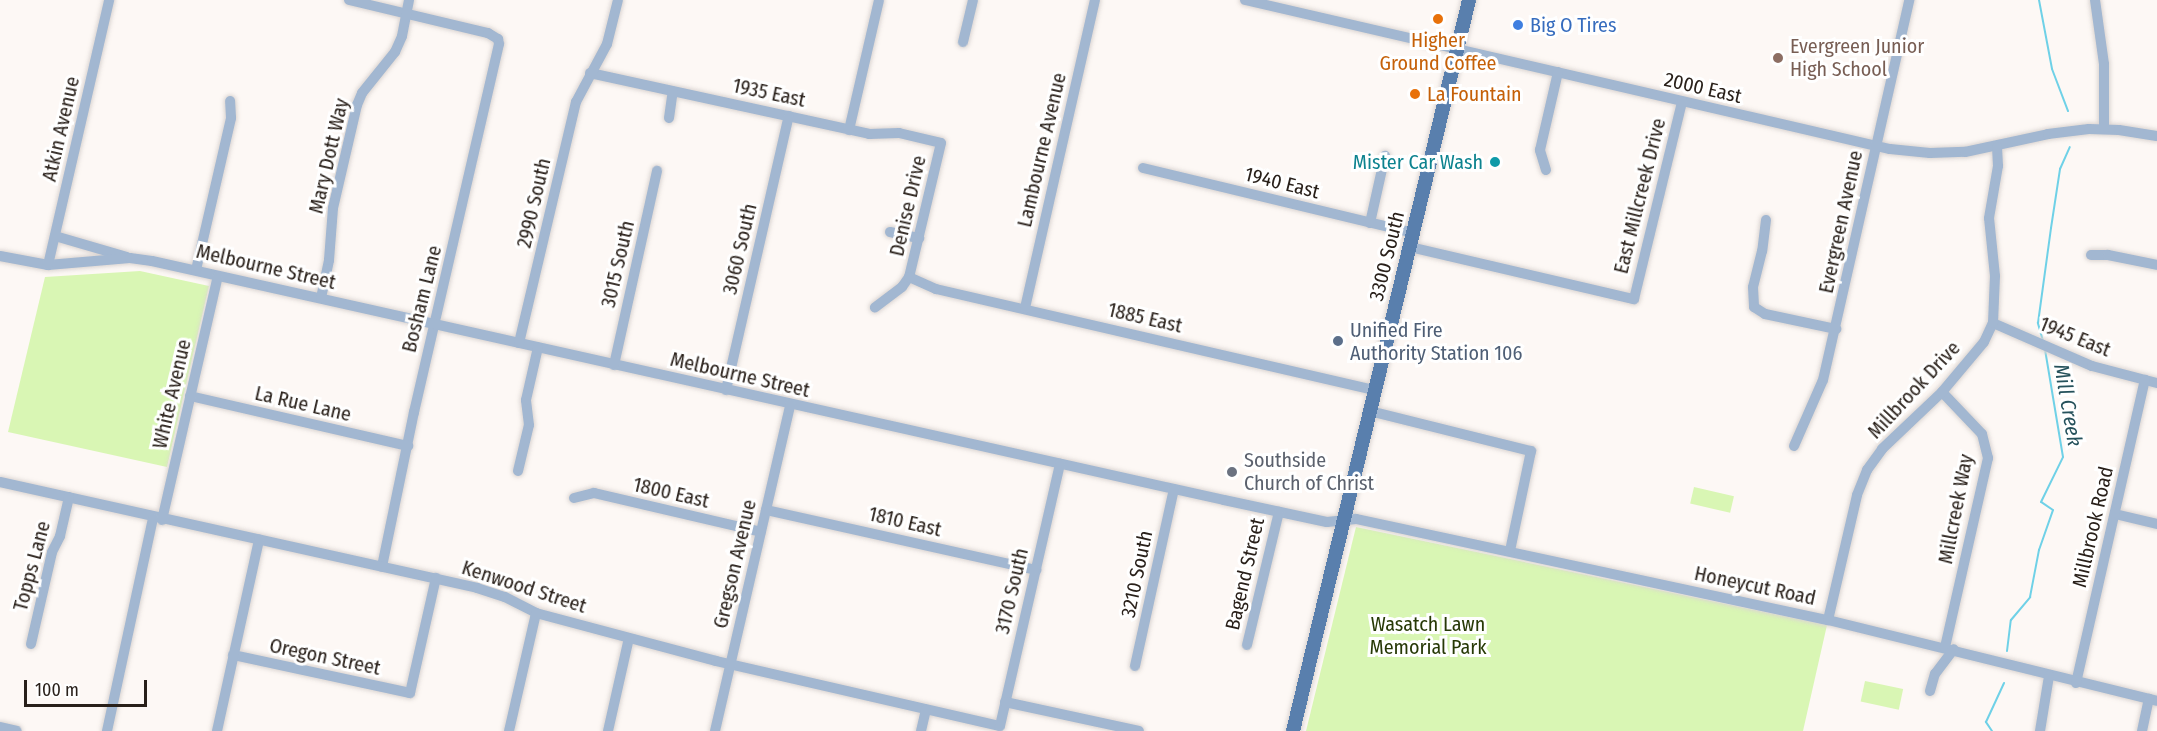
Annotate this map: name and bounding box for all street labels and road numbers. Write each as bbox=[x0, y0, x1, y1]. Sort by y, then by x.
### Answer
street label: 2000 East bbox=[1662, 67, 1744, 109]
street label: Lambourne Avenue bbox=[1013, 70, 1071, 230]
street label: Atkin Avenue bbox=[37, 74, 85, 184]
street label: 1935 East bbox=[730, 74, 808, 112]
street label: Mary Dott Way bbox=[304, 96, 354, 216]
street label: East Millcreek Drive bbox=[1609, 116, 1671, 276]
street label: Evergreen Avenue bbox=[1814, 148, 1868, 296]
street label: Denise Drive bbox=[885, 153, 931, 259]
street label: 2990 South bbox=[512, 156, 556, 250]
street label: 1940 East bbox=[1242, 162, 1322, 204]
street label: 3060 South bbox=[718, 201, 762, 297]
street label: 3300 South bbox=[1364, 209, 1410, 303]
street label: 3015 South bbox=[596, 218, 640, 310]
street label: Melbourne Street bbox=[194, 239, 338, 295]
street label: Bosham Lane bbox=[397, 243, 447, 355]
street label: 1885 East bbox=[1105, 298, 1185, 338]
street label: 1945 East bbox=[2036, 312, 2114, 362]
street label: Millbrook Drive bbox=[1863, 336, 1965, 444]
street label: White Avenue bbox=[148, 337, 196, 451]
street label: Melbourne Street bbox=[668, 347, 812, 403]
street label: La Rue Lane bbox=[253, 381, 353, 427]
street label: Millcreek Way bbox=[1934, 452, 1978, 566]
street label: Millbrook Road bbox=[2067, 464, 2119, 590]
street label: 1800 East bbox=[631, 473, 711, 513]
street label: Gregson Avenue bbox=[709, 497, 761, 631]
street label: 1810 East bbox=[866, 502, 944, 542]
street label: Bagend Street bbox=[1220, 515, 1270, 633]
street label: Topps Lane bbox=[8, 518, 56, 614]
street label: 3210 South bbox=[1116, 528, 1158, 620]
street label: 3170 South bbox=[990, 546, 1034, 636]
street label: Kenwood Street bbox=[459, 556, 589, 618]
street label: Honeycut Road bbox=[1692, 561, 1818, 611]
street label: Oregon Street bbox=[267, 634, 383, 680]

